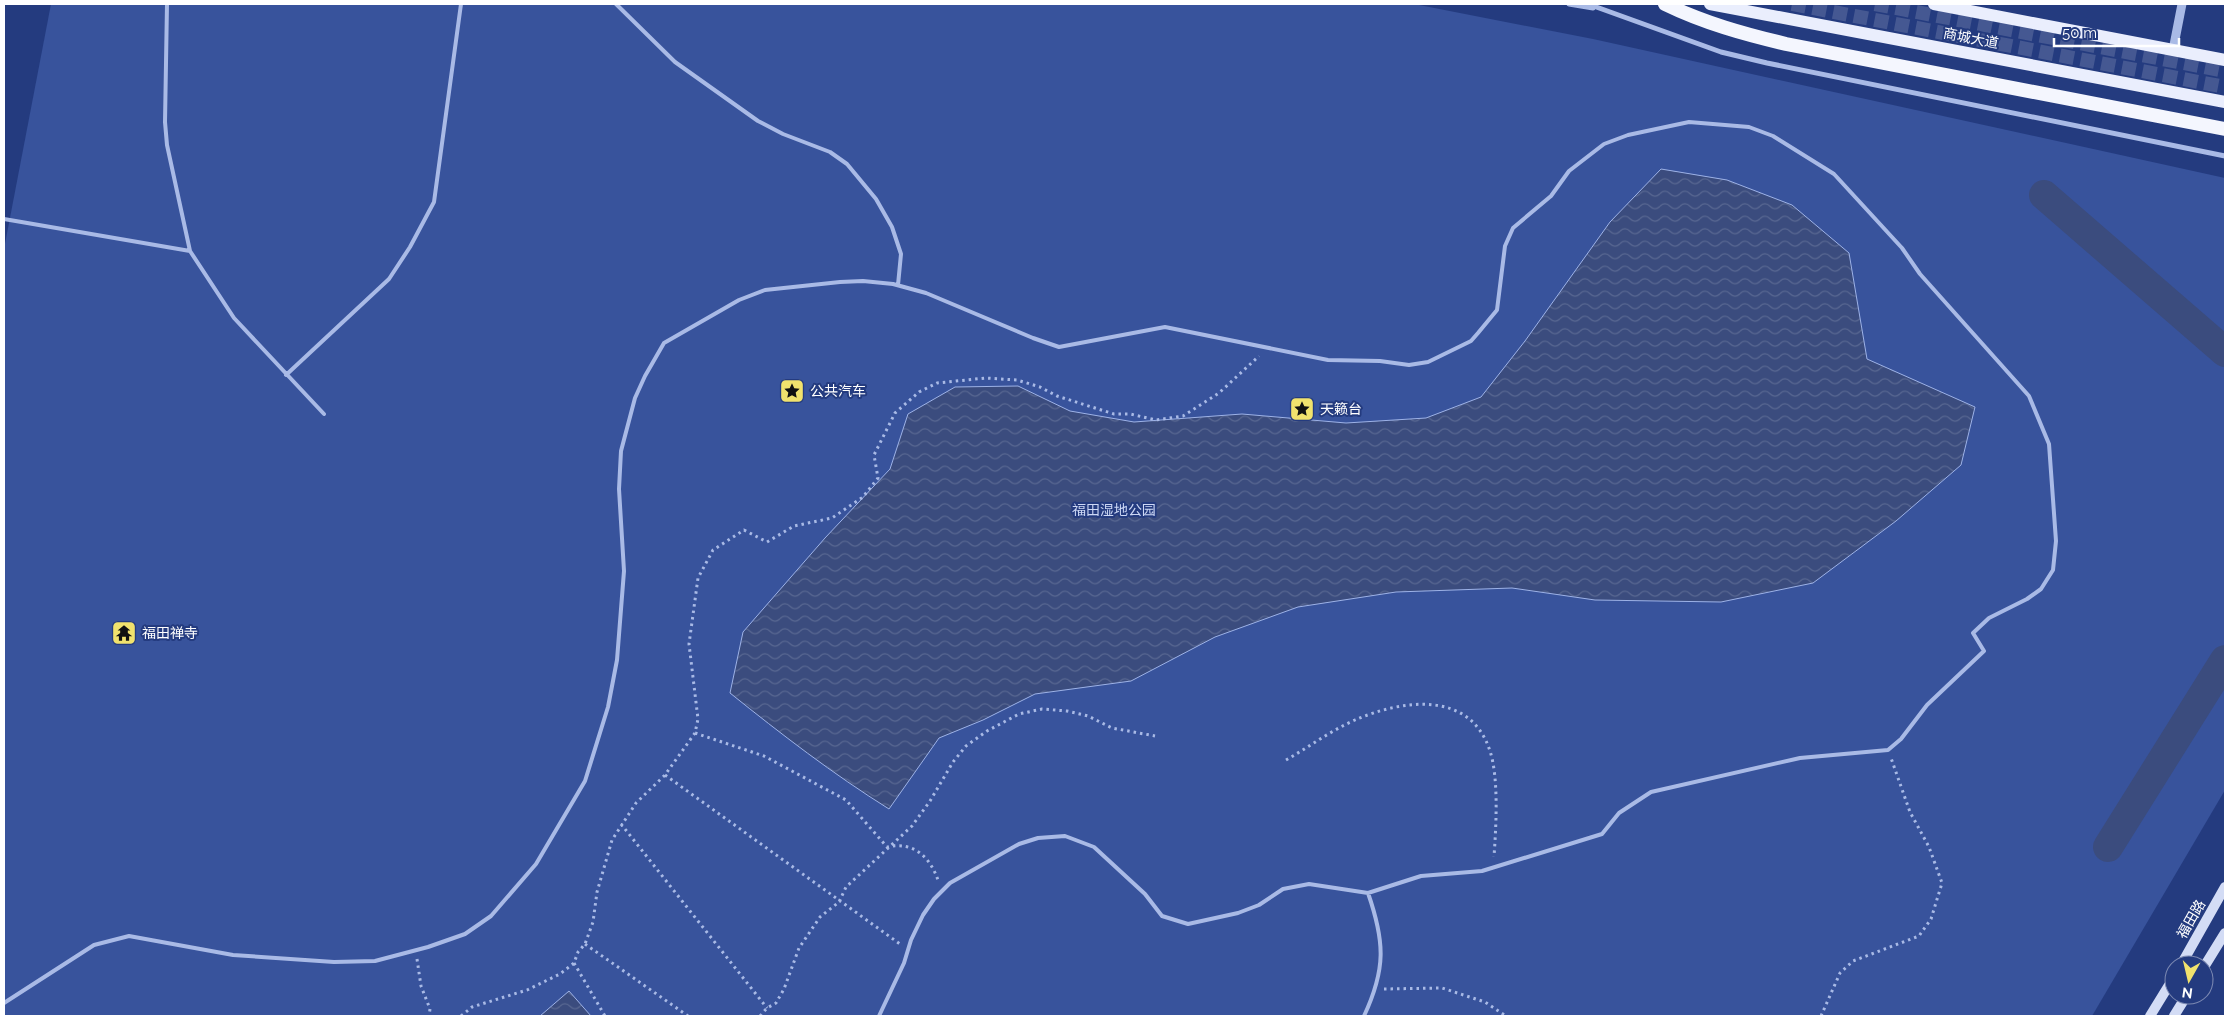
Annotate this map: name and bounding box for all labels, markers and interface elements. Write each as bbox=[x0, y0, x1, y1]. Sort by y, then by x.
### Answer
scale bar bbox=[2054, 15, 2179, 47]
text: 50 m bbox=[2062, 24, 2097, 42]
street label: 商城大道 bbox=[1942, 25, 2000, 51]
place icon: 公共汽车 bbox=[779, 378, 805, 404]
place label: 公共汽车 bbox=[810, 383, 866, 399]
place icon: 天籁台 bbox=[1289, 396, 1315, 422]
place label: 天籁台 bbox=[1320, 401, 1362, 417]
park label: 福田湿地公园 bbox=[1072, 502, 1156, 518]
temple icon: 福田禅寺 bbox=[111, 620, 137, 646]
place label: 福田禅寺 bbox=[142, 625, 198, 641]
street label: 福田路 bbox=[2174, 897, 2208, 941]
north arrow bbox=[2164, 955, 2214, 1005]
text: N bbox=[2181, 984, 2194, 1002]

